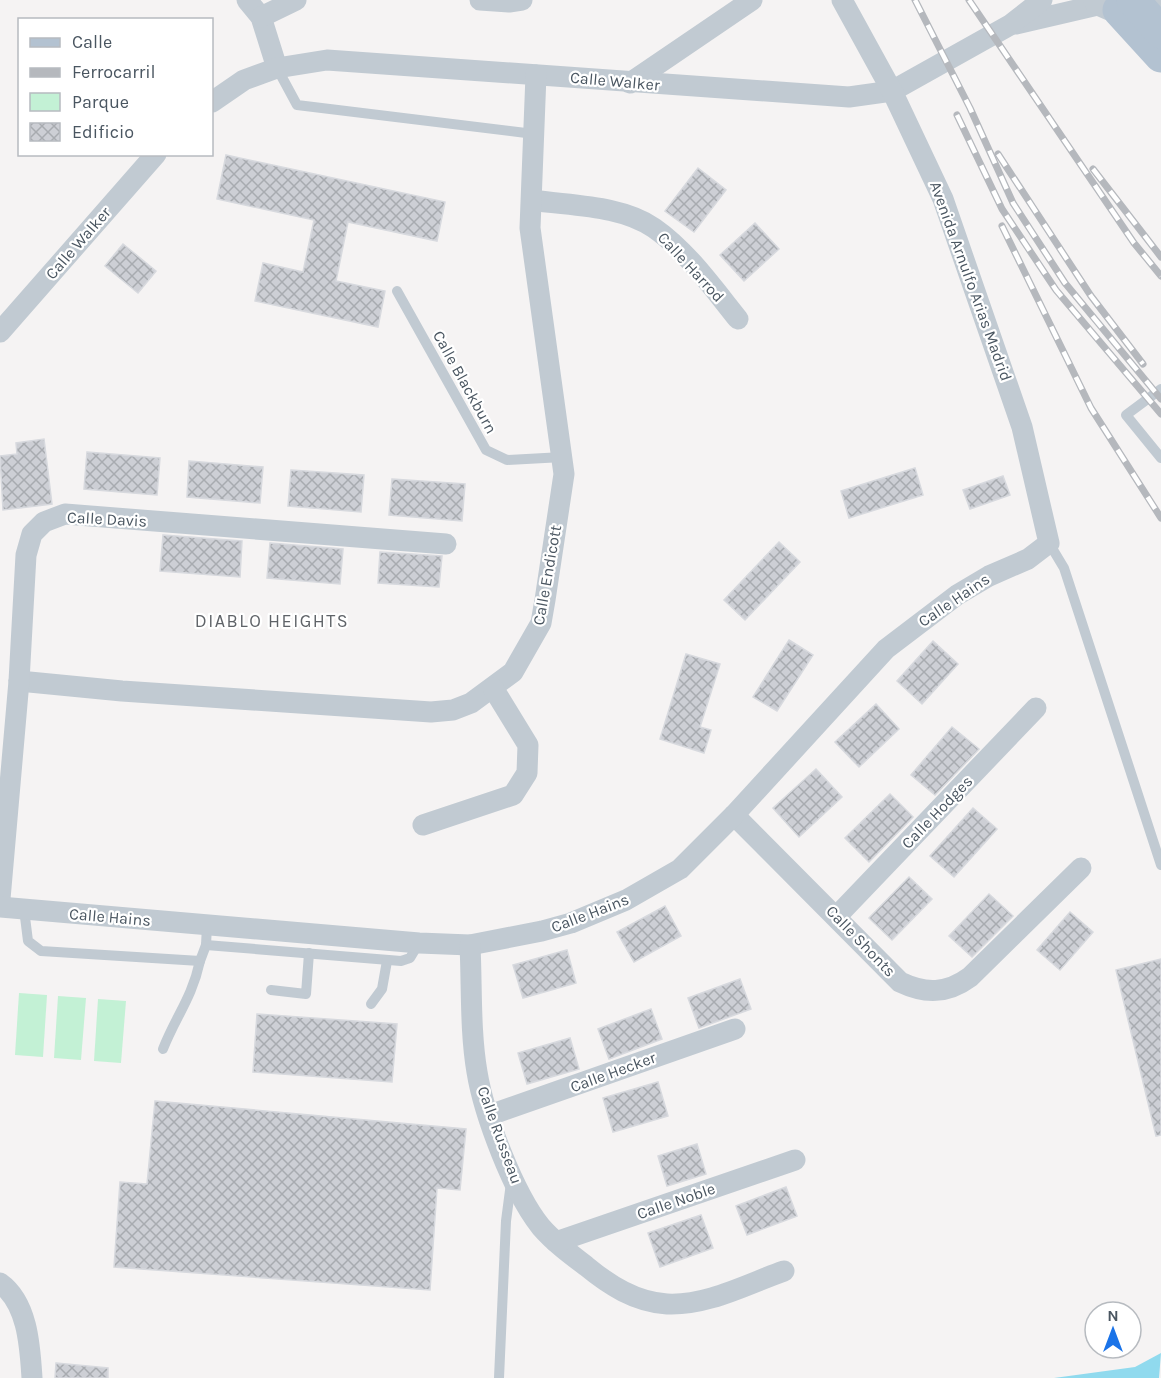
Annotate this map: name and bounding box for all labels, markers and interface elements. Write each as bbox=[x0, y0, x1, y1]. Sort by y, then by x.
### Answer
legend bbox=[18, 18, 213, 156]
text: Calle bbox=[72, 31, 112, 53]
text: Ferrocarril bbox=[72, 61, 156, 83]
street label: Calle Walker bbox=[569, 68, 661, 94]
text: Parque bbox=[72, 91, 129, 113]
text: Edificio bbox=[72, 121, 134, 143]
street label: Avenida Arnulfo Arias Madrid bbox=[926, 179, 1016, 383]
street label: Calle Walker bbox=[41, 203, 115, 283]
street label: Calle Harrod bbox=[654, 228, 728, 306]
street label: Calle Blackburn bbox=[429, 327, 501, 437]
street label: Calle Davis bbox=[66, 507, 148, 531]
street label: Calle Endicott bbox=[529, 523, 565, 627]
street label: Calle Hains bbox=[915, 569, 993, 631]
district label: DIABLO HEIGHTS bbox=[195, 610, 349, 632]
street label: Calle Hodges bbox=[897, 772, 977, 852]
street label: Calle Hains bbox=[548, 889, 632, 937]
street label: Calle Shonts bbox=[822, 901, 900, 981]
street label: Calle Hains bbox=[68, 904, 152, 930]
street label: Calle Hecker bbox=[568, 1048, 659, 1096]
street label: Calle Russeau bbox=[474, 1084, 526, 1186]
street label: Calle Noble bbox=[634, 1179, 718, 1223]
north arrow bbox=[1083, 1300, 1143, 1360]
text: N bbox=[1107, 1306, 1119, 1325]

